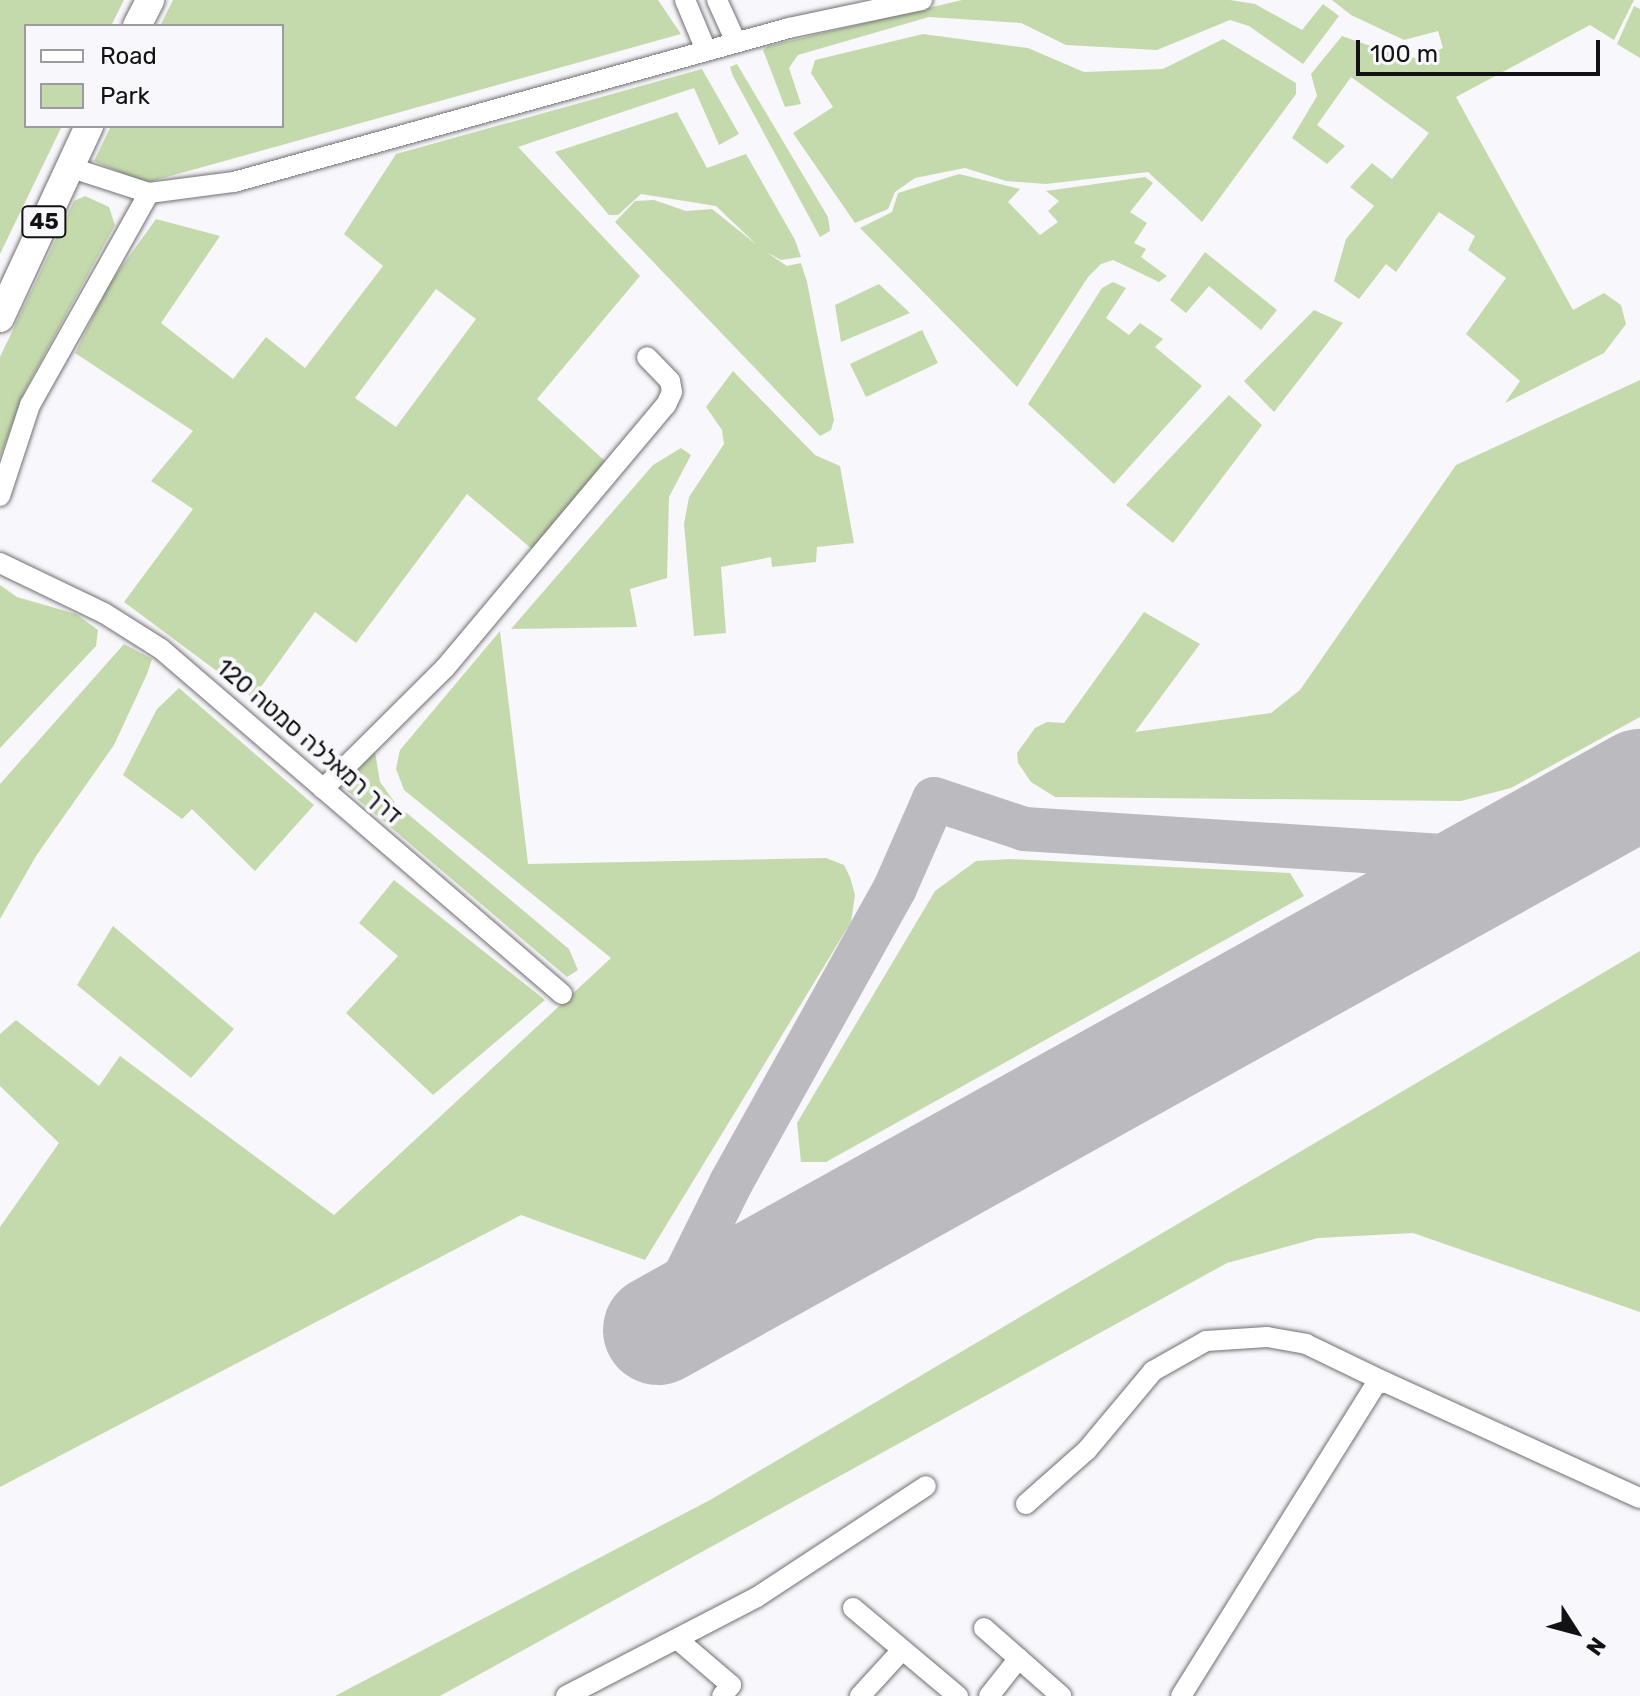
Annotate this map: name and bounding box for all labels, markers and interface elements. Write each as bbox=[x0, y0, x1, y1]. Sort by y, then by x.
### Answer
legend bbox=[24, 24, 284, 128]
scale bar bbox=[1360, 24, 1604, 74]
text: 100 m bbox=[1370, 40, 1438, 68]
text: Road bbox=[100, 42, 157, 70]
text: Park bbox=[100, 82, 150, 110]
road number: 45 bbox=[20, 204, 68, 240]
street label: דרך רמאללה סמטה 120 bbox=[210, 653, 408, 831]
north arrow bbox=[1536, 1592, 1616, 1672]
text: N bbox=[1580, 1632, 1611, 1661]

